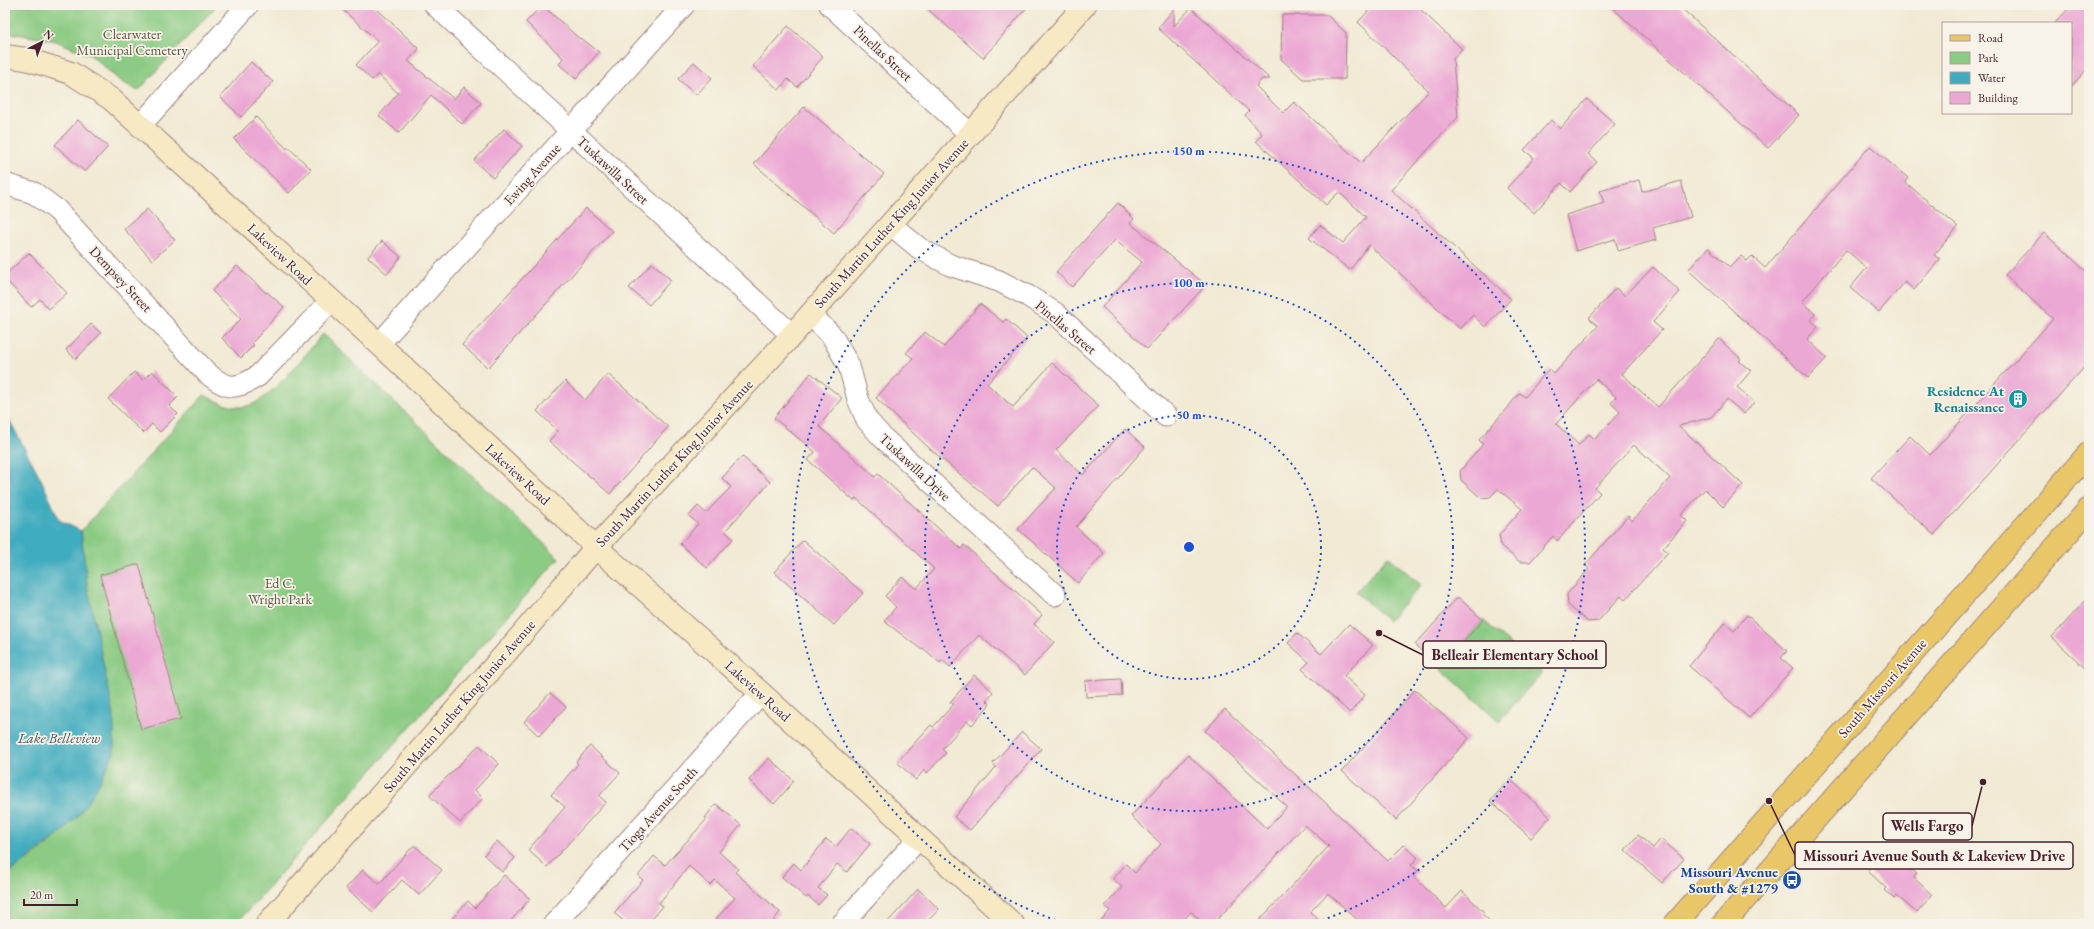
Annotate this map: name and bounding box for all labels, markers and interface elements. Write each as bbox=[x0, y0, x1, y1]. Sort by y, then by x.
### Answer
street label: Pinellas Street bbox=[850, 21, 917, 85]
north arrow bbox=[22, 22, 62, 62]
legend bbox=[1942, 22, 2072, 114]
park label: Clearwater Municipal Cemetery bbox=[76, 25, 188, 59]
text: N bbox=[41, 26, 57, 43]
text: Road bbox=[1978, 30, 2004, 46]
text: Park bbox=[1978, 50, 1999, 66]
text: Water bbox=[1978, 70, 2005, 86]
text: Building bbox=[1978, 90, 2019, 106]
street label: Tuskawilla Street bbox=[573, 132, 653, 208]
street label: South Martin Luther King Junior Avenue bbox=[810, 134, 973, 312]
street label: Ewing Avenue bbox=[500, 139, 565, 209]
text: 150 m bbox=[1173, 143, 1205, 159]
street label: Lakeview Road bbox=[244, 219, 317, 289]
street label: Dempsey Street bbox=[86, 242, 157, 316]
text: 100 m bbox=[1173, 275, 1205, 291]
street label: Pinellas Street bbox=[1032, 296, 1101, 358]
street label: South Martin Luther King Junior Avenue bbox=[591, 375, 757, 551]
place label: Residence At Renaissance bbox=[1927, 382, 2005, 416]
building icon: Residence At Renaissance bbox=[2007, 388, 2029, 410]
text: 50 m bbox=[1176, 407, 1202, 423]
street label: Tuskawilla Drive bbox=[876, 429, 955, 505]
street label: Lakeview Road bbox=[482, 439, 555, 509]
centre of rings bbox=[1182, 540, 1196, 554]
park label: Ed C. Wright Park bbox=[248, 574, 312, 608]
street label: South Martin Luther King Junior Avenue bbox=[379, 616, 539, 796]
street label: South Missouri Avenue bbox=[1834, 634, 1930, 741]
callout: Belleair Elementary School bbox=[1423, 641, 1606, 668]
text: Belleair Elementary School bbox=[1432, 645, 1599, 664]
street label: Lakeview Road bbox=[721, 657, 795, 726]
water label: Lake Belleview bbox=[17, 728, 101, 747]
street label: Tioga Avenue South bbox=[615, 762, 701, 856]
callout: Wells Fargo bbox=[1883, 813, 1972, 840]
text: Wells Fargo bbox=[1891, 816, 1964, 835]
callout: Missouri Avenue South & Lakeview Drive bbox=[1795, 842, 2073, 869]
text: Missouri Avenue South & Lakeview Drive bbox=[1803, 846, 2065, 865]
place label: Missouri Avenue South & #1279 bbox=[1680, 863, 1779, 897]
bus stop icon: Missouri Avenue South & #1279 bbox=[1781, 869, 1803, 891]
scale bar bbox=[24, 881, 77, 907]
text: 20 m bbox=[30, 887, 54, 903]

